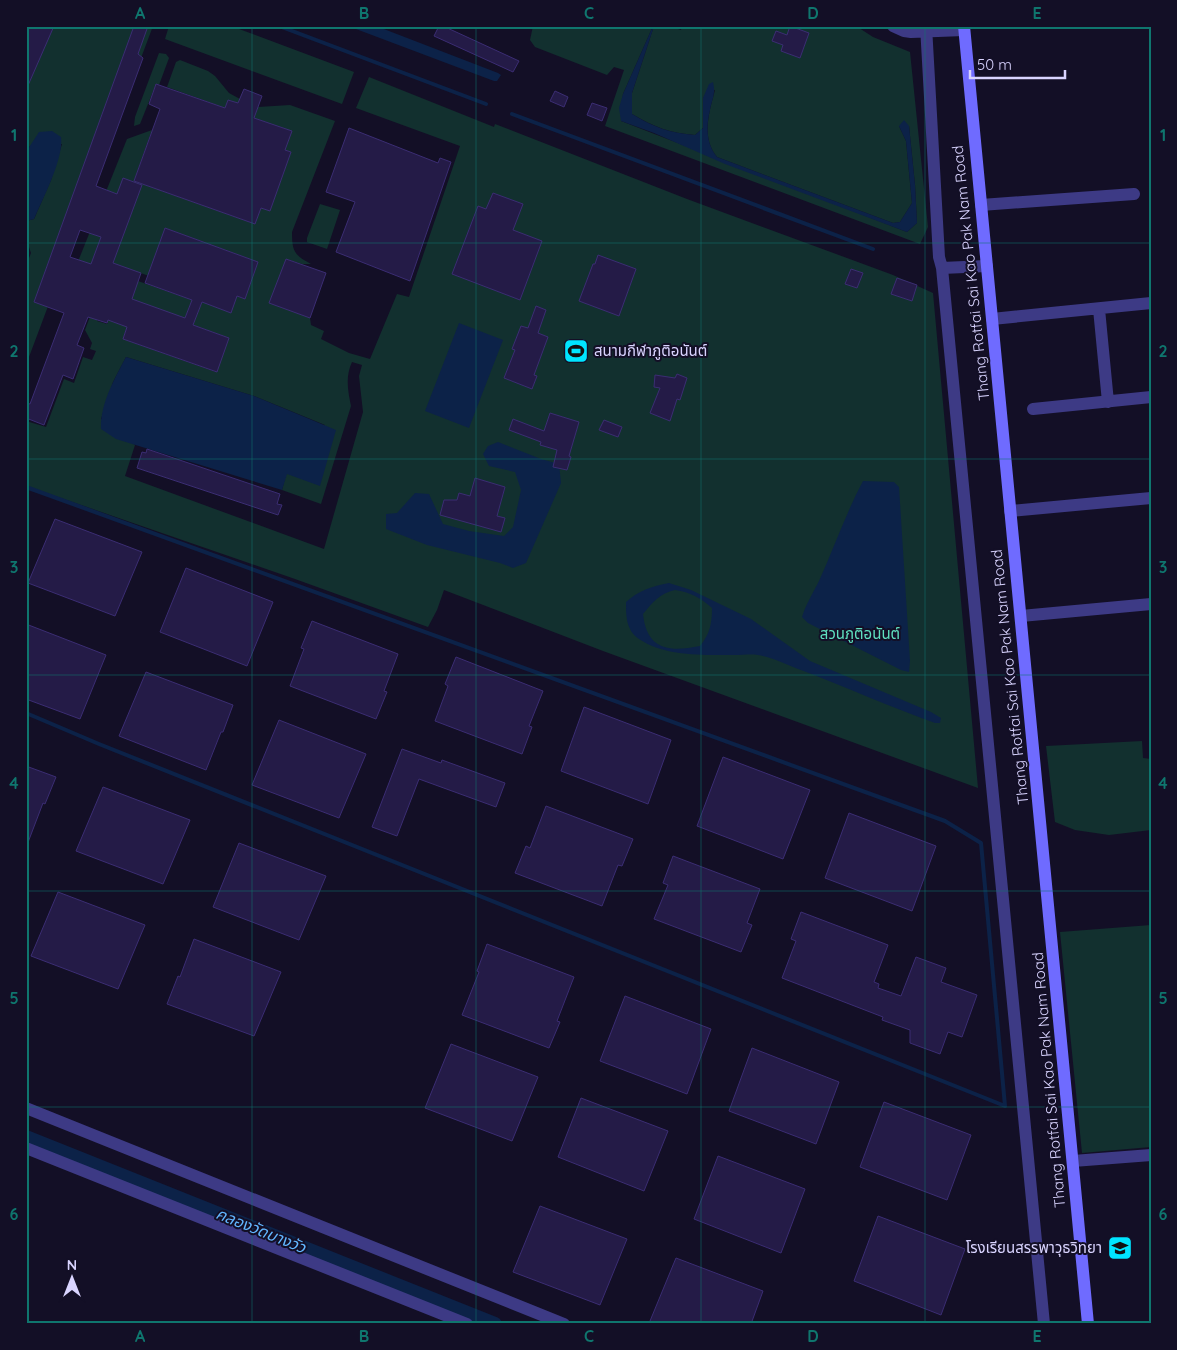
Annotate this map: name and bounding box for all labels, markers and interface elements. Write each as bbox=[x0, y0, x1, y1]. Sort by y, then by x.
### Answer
text: A bbox=[135, 3, 146, 23]
text: B bbox=[359, 3, 369, 23]
text: C bbox=[584, 3, 594, 23]
text: D bbox=[807, 3, 819, 23]
text: E bbox=[1032, 3, 1042, 23]
scale bar bbox=[970, 48, 1064, 80]
text: 50 m bbox=[977, 55, 1012, 74]
text: 1 bbox=[11, 125, 17, 145]
text: 1 bbox=[1160, 125, 1166, 145]
street label: Thang Rotfai Sai Kao Pak Nam Road bbox=[948, 144, 993, 402]
sports icon: สนามกีฬาภูติอนันต์ bbox=[563, 338, 589, 364]
text: 2 bbox=[9, 341, 19, 361]
place label: สนามกีฬาภูติอนันต์ bbox=[594, 341, 707, 360]
text: 2 bbox=[1158, 341, 1168, 361]
street label: Thang Rotfai Sai Kao Pak Nam Road bbox=[987, 548, 1032, 806]
text: 3 bbox=[10, 557, 18, 577]
text: 3 bbox=[1159, 557, 1167, 577]
park label: สวนภูติอนันต์ bbox=[820, 624, 900, 643]
text: 4 bbox=[9, 773, 19, 793]
text: 4 bbox=[1158, 773, 1168, 793]
street label: Thang Rotfai Sai Kao Pak Nam Road bbox=[1028, 951, 1069, 1209]
text: 5 bbox=[9, 988, 19, 1008]
text: 5 bbox=[1158, 988, 1168, 1008]
water label: คลองวัดบางวัว bbox=[213, 1203, 310, 1257]
text: 6 bbox=[10, 1204, 19, 1224]
text: 6 bbox=[1159, 1204, 1168, 1224]
school or university icon: โรงเรียนสรรพาวุธวิทยา bbox=[1107, 1235, 1133, 1261]
place label: โรงเรียนสรรพาวุธวิทยา bbox=[966, 1238, 1102, 1257]
north arrow bbox=[48, 1252, 98, 1302]
text: N bbox=[67, 1256, 77, 1274]
text: A bbox=[135, 1326, 146, 1346]
text: B bbox=[359, 1326, 369, 1346]
text: C bbox=[584, 1326, 594, 1346]
text: D bbox=[807, 1326, 819, 1346]
text: E bbox=[1032, 1326, 1042, 1346]

